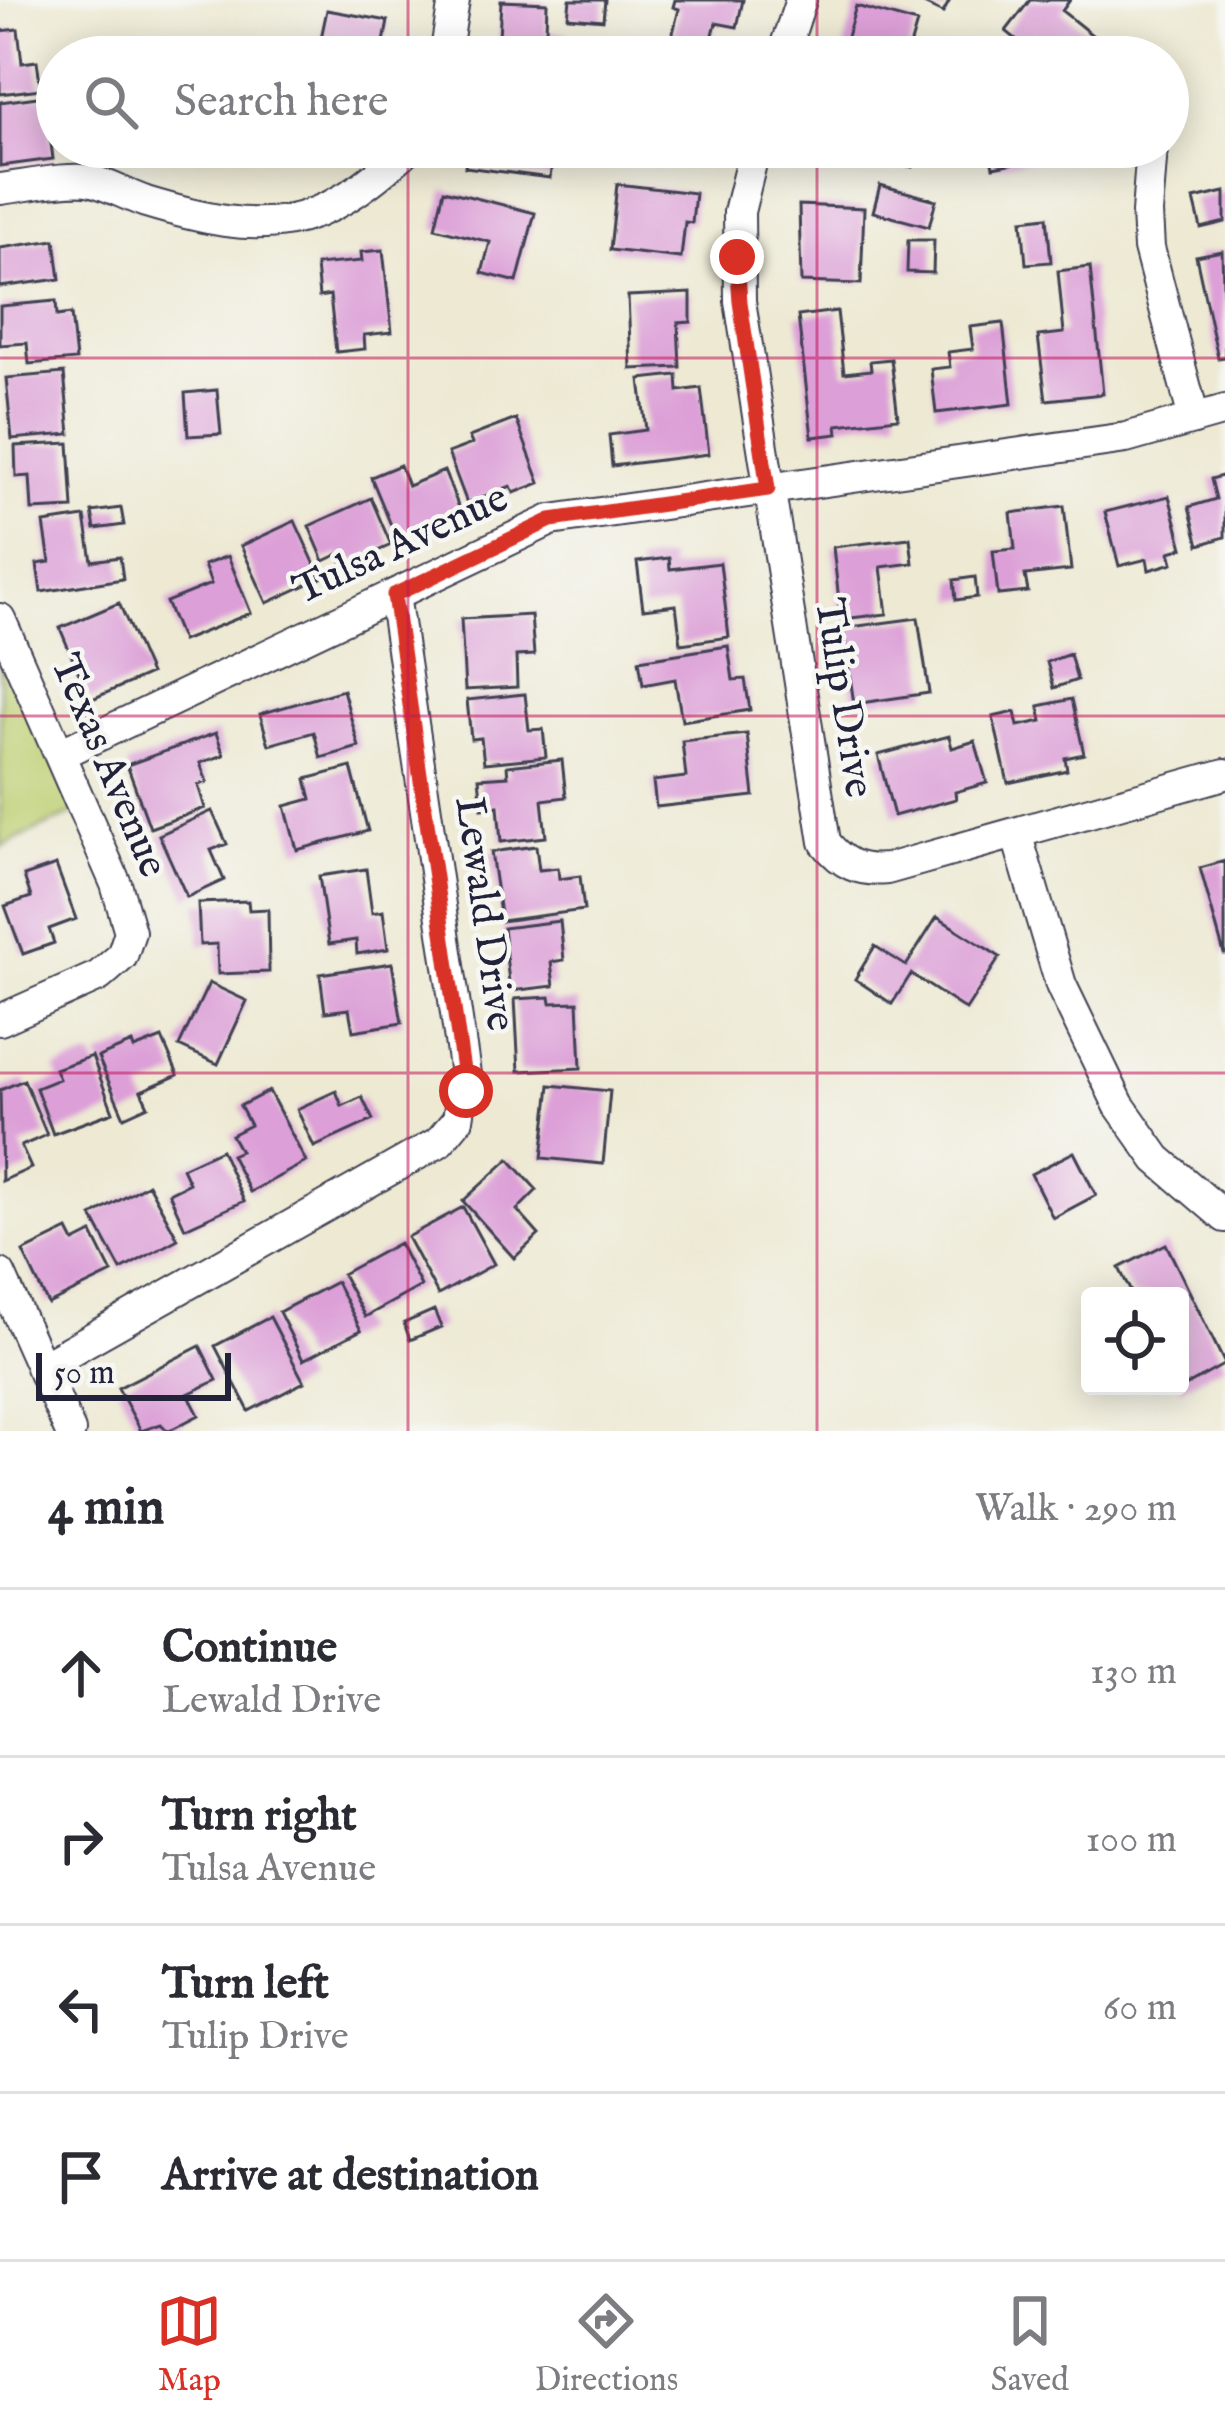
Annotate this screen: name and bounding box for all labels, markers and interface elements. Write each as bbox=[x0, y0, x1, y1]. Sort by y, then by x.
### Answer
search box bbox=[36, 36, 1189, 168]
icon: search bbox=[78, 69, 144, 135]
text: Search here bbox=[174, 74, 388, 131]
route end bbox=[710, 230, 764, 284]
street label: Tulsa Avenue bbox=[285, 472, 517, 618]
street label: Tulip Drive bbox=[801, 595, 885, 801]
street label: Texas Avenue bbox=[37, 647, 179, 885]
street label: Lewald Drive bbox=[441, 793, 527, 1035]
route start bbox=[439, 1064, 493, 1118]
map controls bbox=[1081, 1287, 1189, 1395]
button: locate bbox=[1081, 1287, 1189, 1395]
scale bar bbox=[36, 1347, 231, 1400]
text: 50 m bbox=[54, 1353, 115, 1395]
text: 4 min bbox=[48, 1477, 164, 1542]
text: Walk · 290 m bbox=[975, 1485, 1177, 1534]
text: Continue bbox=[162, 1620, 337, 1677]
icon: ahead bbox=[48, 1640, 114, 1706]
text: 130 m bbox=[1090, 1648, 1177, 1697]
text: Lewald Drive bbox=[162, 1677, 381, 1726]
text: Turn right bbox=[162, 1788, 357, 1845]
icon: right bbox=[48, 1808, 114, 1874]
text: 100 m bbox=[1086, 1816, 1177, 1865]
text: Tulsa Avenue bbox=[162, 1845, 376, 1894]
text: Turn left bbox=[162, 1956, 329, 2013]
icon: left bbox=[48, 1976, 114, 2042]
text: 60 m bbox=[1103, 1984, 1177, 2033]
text: Tulip Drive bbox=[162, 2013, 349, 2062]
icon: arrive bbox=[48, 2144, 114, 2210]
text: Arrive at destination bbox=[162, 2148, 539, 2205]
tab: Map bbox=[156, 2288, 222, 2402]
tab: Directions bbox=[535, 2288, 678, 2402]
tab: Saved bbox=[991, 2288, 1069, 2402]

